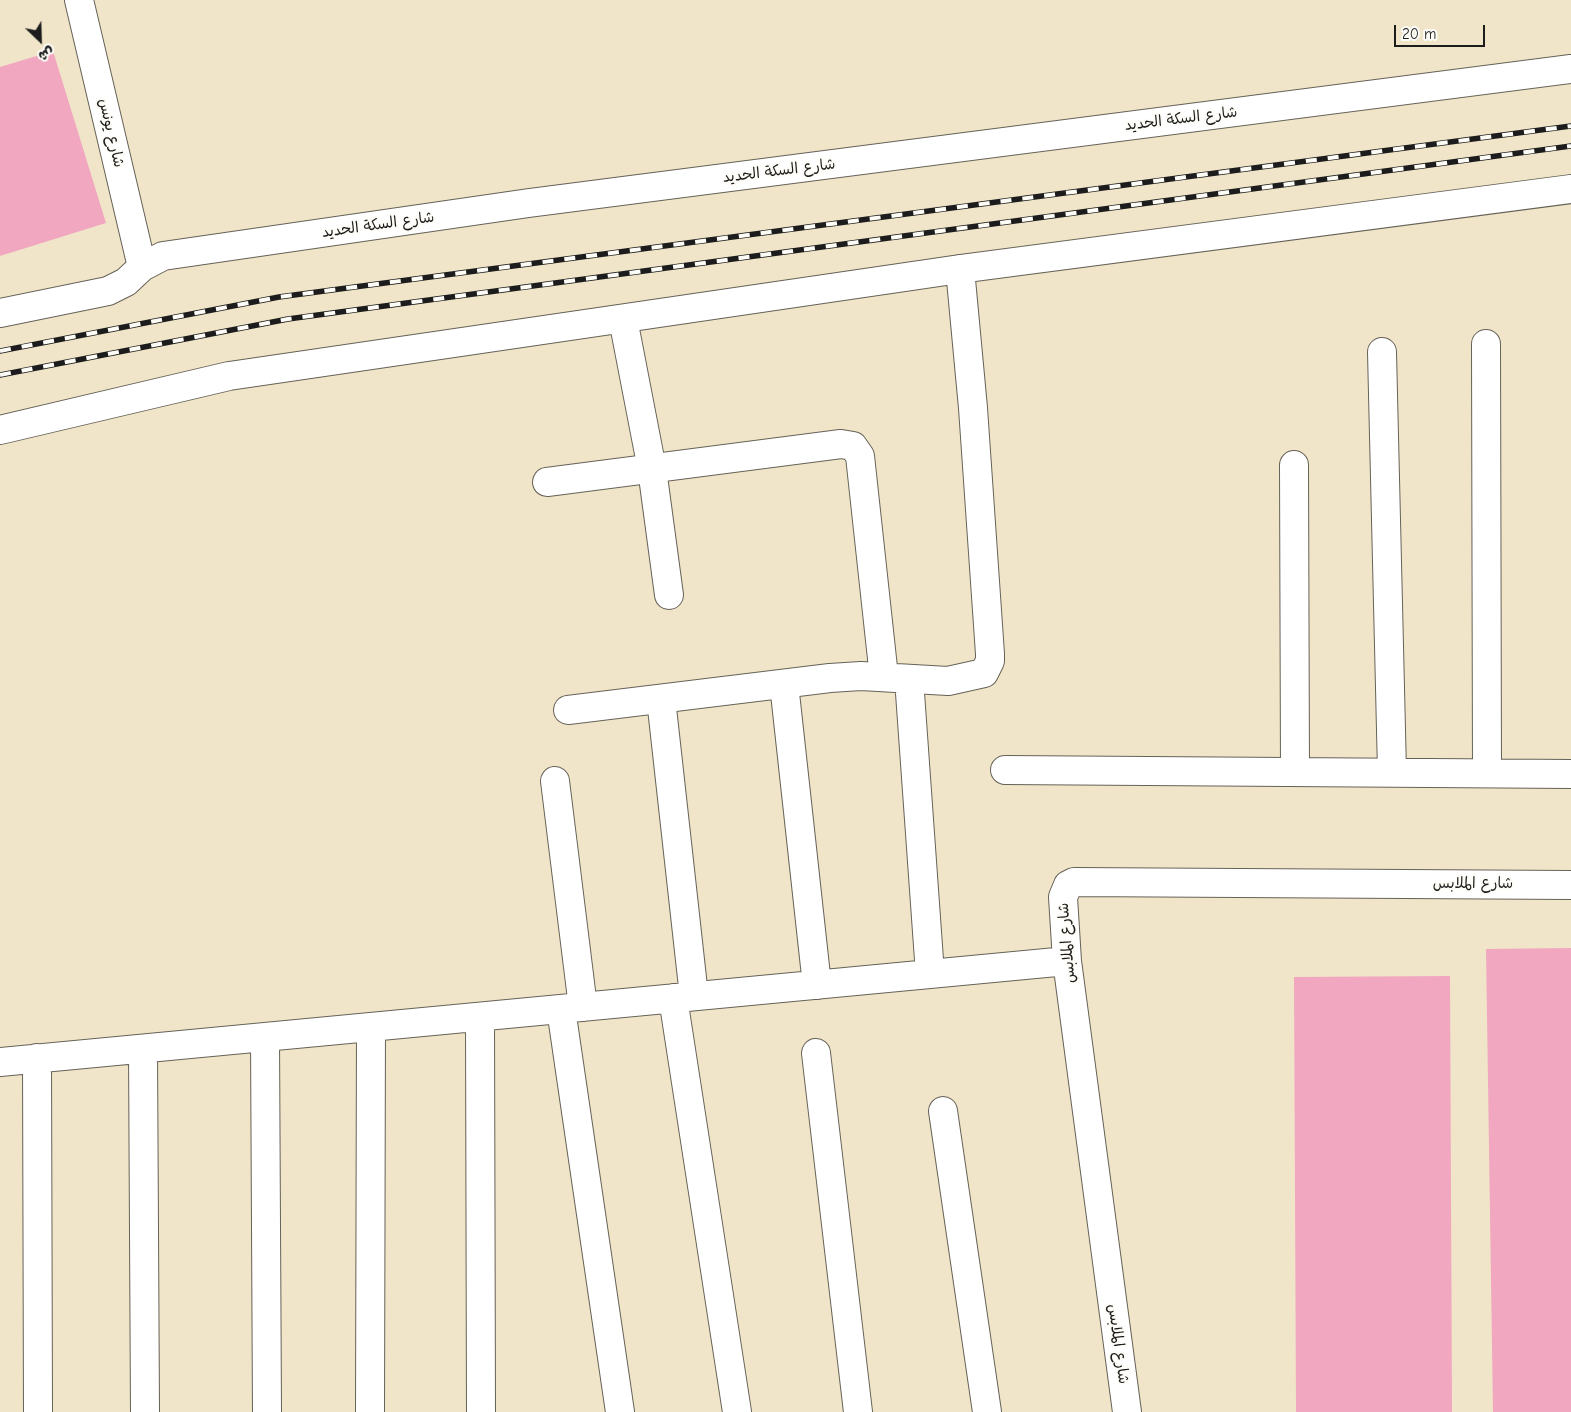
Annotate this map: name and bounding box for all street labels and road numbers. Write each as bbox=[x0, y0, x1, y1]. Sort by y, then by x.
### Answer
street label: شارع يونس bbox=[94, 97, 128, 169]
street label: شارع السكة الحديد bbox=[1124, 103, 1238, 135]
street label: شارع السكة الحديد bbox=[722, 155, 836, 187]
street label: شارع السكة الحديد bbox=[321, 208, 435, 242]
street label: شارع الملابس bbox=[1433, 875, 1513, 893]
street label: شارع الملابس bbox=[1055, 902, 1079, 984]
street label: شارع الملابس bbox=[1103, 1303, 1133, 1385]

